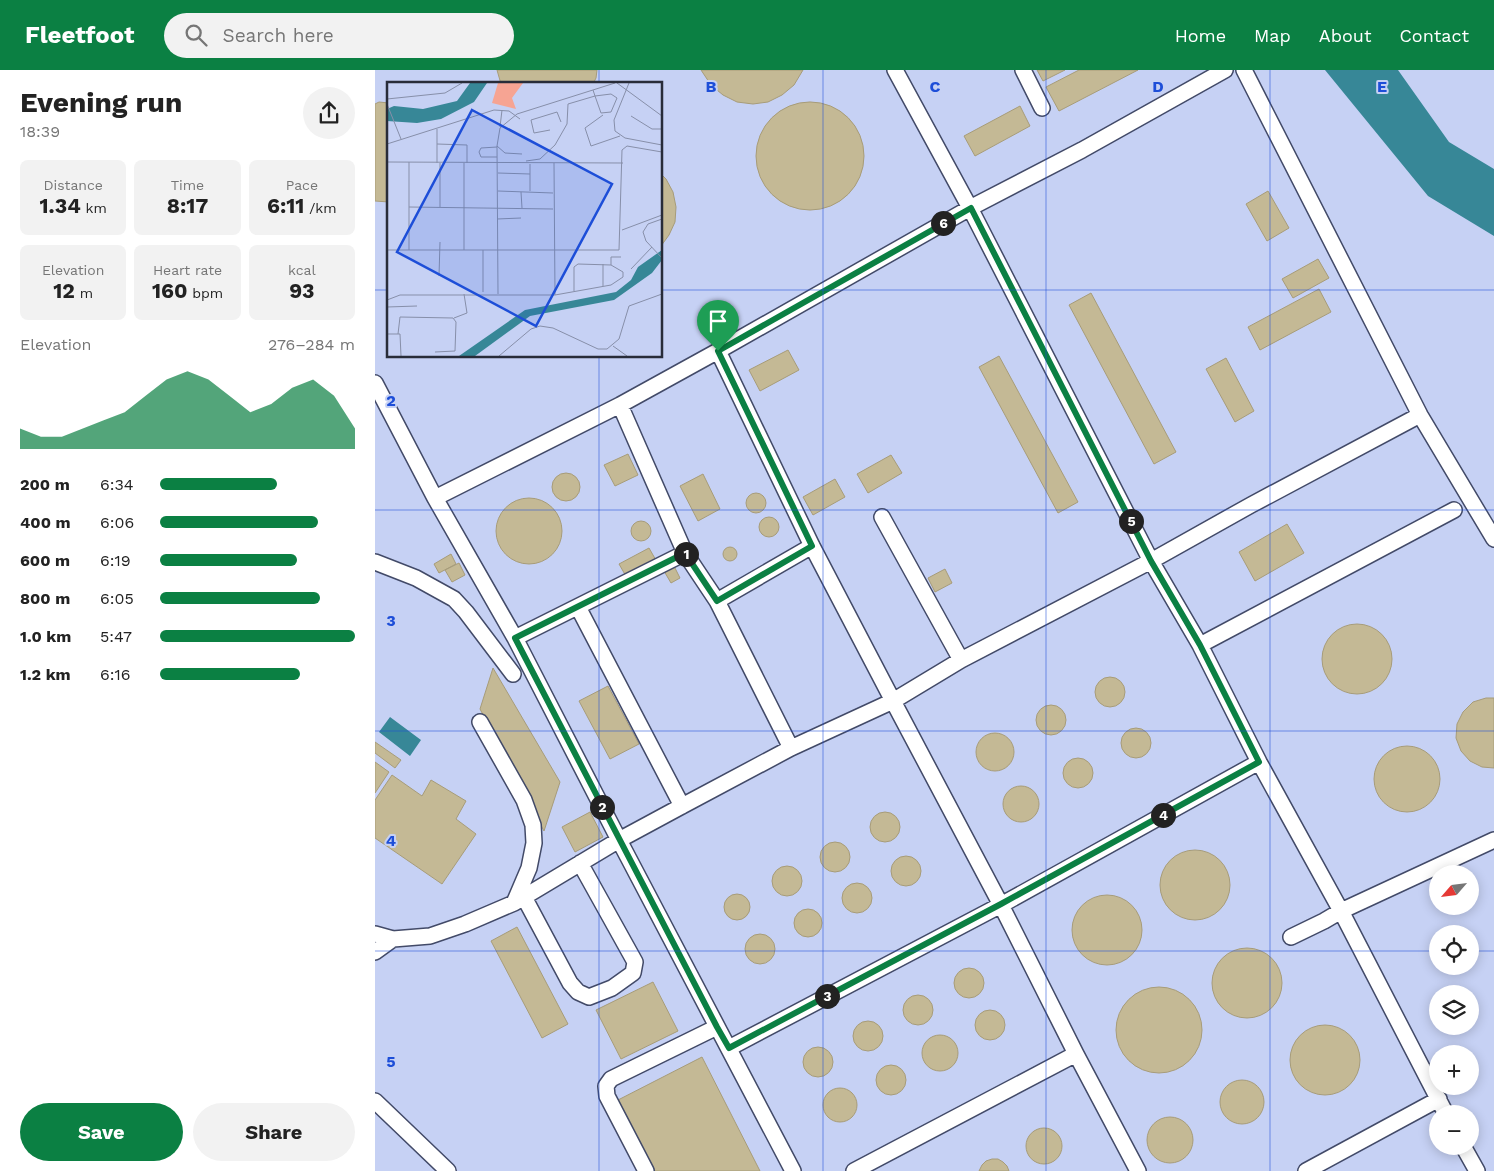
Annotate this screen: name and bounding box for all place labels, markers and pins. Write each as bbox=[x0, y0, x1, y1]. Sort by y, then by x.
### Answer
pin: 6 bbox=[931, 210, 955, 236]
pin bbox=[697, 300, 739, 351]
pin: 5 bbox=[1119, 508, 1143, 534]
pin: 1 bbox=[673, 542, 699, 566]
pin: 2 bbox=[589, 794, 615, 820]
pin: 4 bbox=[1151, 802, 1175, 828]
pin: 3 bbox=[815, 984, 839, 1008]

